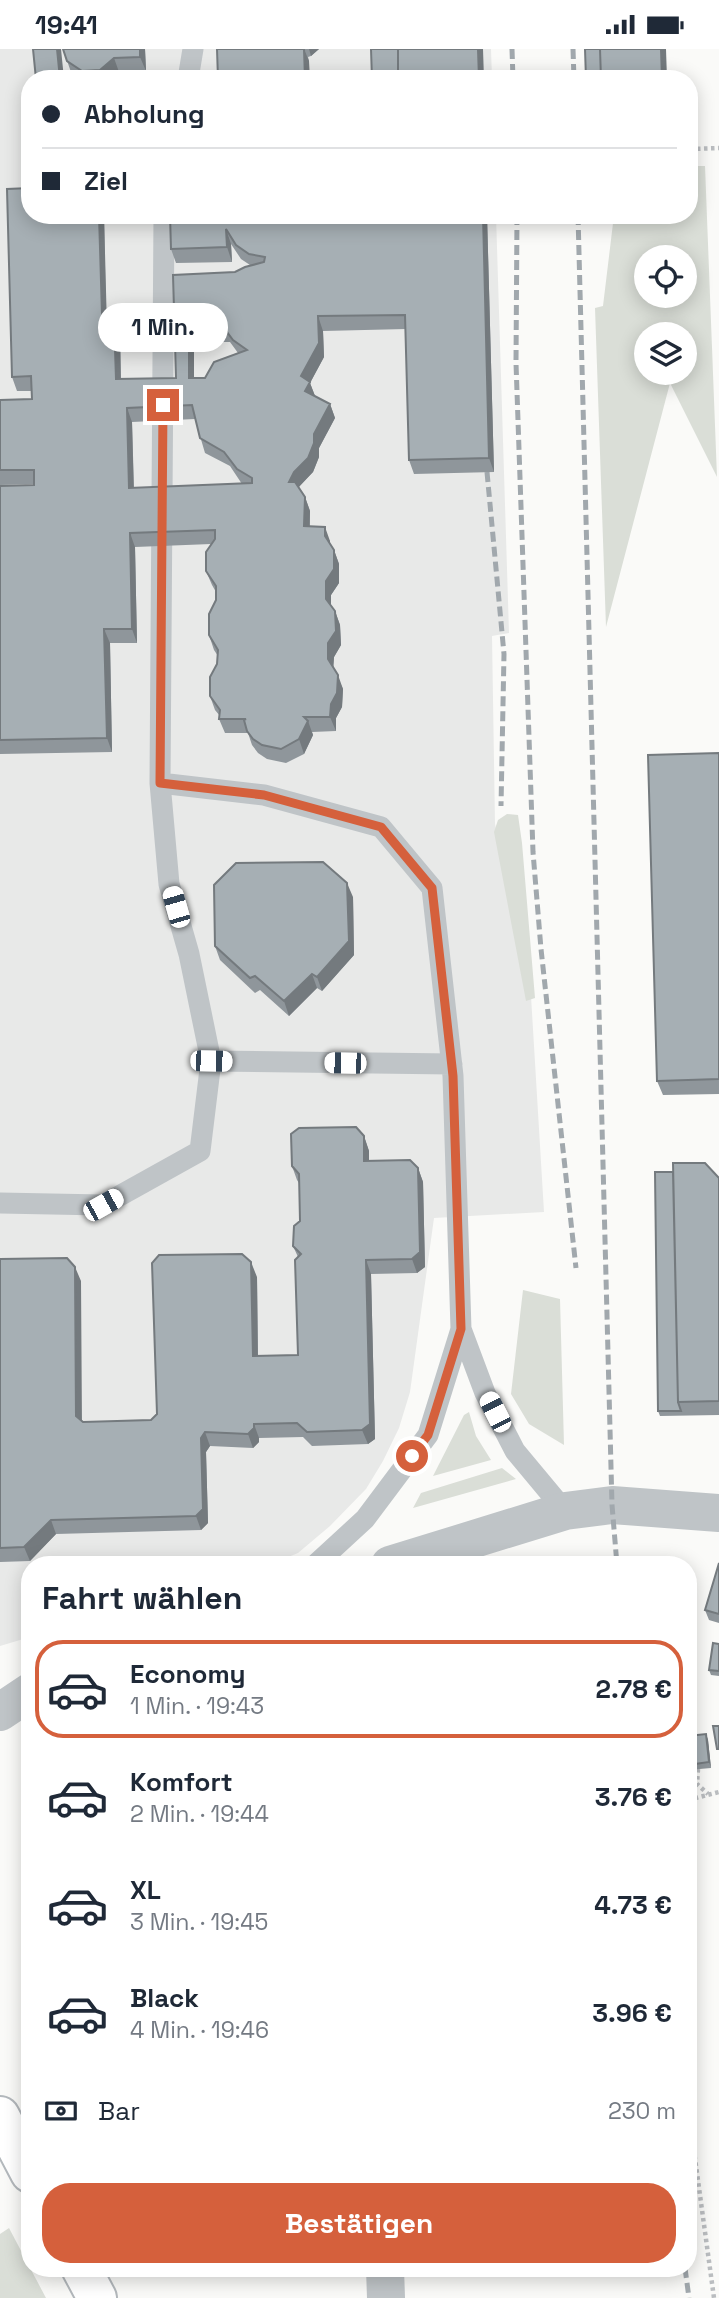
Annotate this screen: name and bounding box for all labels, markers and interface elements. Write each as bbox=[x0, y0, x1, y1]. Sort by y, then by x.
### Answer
text: 19:41 bbox=[35, 8, 98, 42]
text: Abholung bbox=[84, 97, 205, 131]
text: Ziel bbox=[84, 164, 128, 198]
map controls bbox=[634, 245, 697, 385]
button: locate bbox=[634, 245, 697, 308]
callout: 1 Min. bbox=[98, 303, 228, 353]
text: 1 Min. bbox=[131, 312, 195, 342]
button: layers bbox=[634, 322, 697, 385]
route end bbox=[147, 389, 179, 421]
car bbox=[161, 884, 192, 930]
car bbox=[190, 1050, 233, 1072]
car bbox=[324, 1052, 367, 1074]
car bbox=[80, 1186, 127, 1224]
car bbox=[477, 1389, 514, 1435]
route start bbox=[396, 1440, 428, 1472]
text: Fahrt wählen bbox=[42, 1578, 242, 1618]
text: Economy bbox=[130, 1657, 246, 1691]
icon: car bbox=[46, 1658, 109, 1721]
text: 2.78 € bbox=[595, 1672, 672, 1706]
text: 1 Min. · 19:43 bbox=[130, 1691, 264, 1721]
text: Komfort bbox=[130, 1765, 233, 1799]
icon: car bbox=[46, 1766, 109, 1829]
text: 3.76 € bbox=[595, 1780, 672, 1814]
text: 2 Min. · 19:44 bbox=[130, 1799, 269, 1829]
text: XL bbox=[130, 1873, 161, 1907]
icon: car bbox=[46, 1874, 109, 1937]
text: 4.73 € bbox=[594, 1888, 672, 1922]
text: 3 Min. · 19:45 bbox=[130, 1907, 268, 1937]
text: Black bbox=[130, 1981, 199, 2015]
icon: car bbox=[46, 1982, 109, 2045]
text: 3.96 € bbox=[592, 1996, 672, 2030]
text: 4 Min. · 19:46 bbox=[130, 2015, 269, 2045]
icon: cash bbox=[42, 2092, 80, 2130]
text: Bar bbox=[98, 2094, 140, 2128]
text: 230 m bbox=[608, 2096, 676, 2126]
button: Bestätigen bbox=[42, 2183, 676, 2263]

